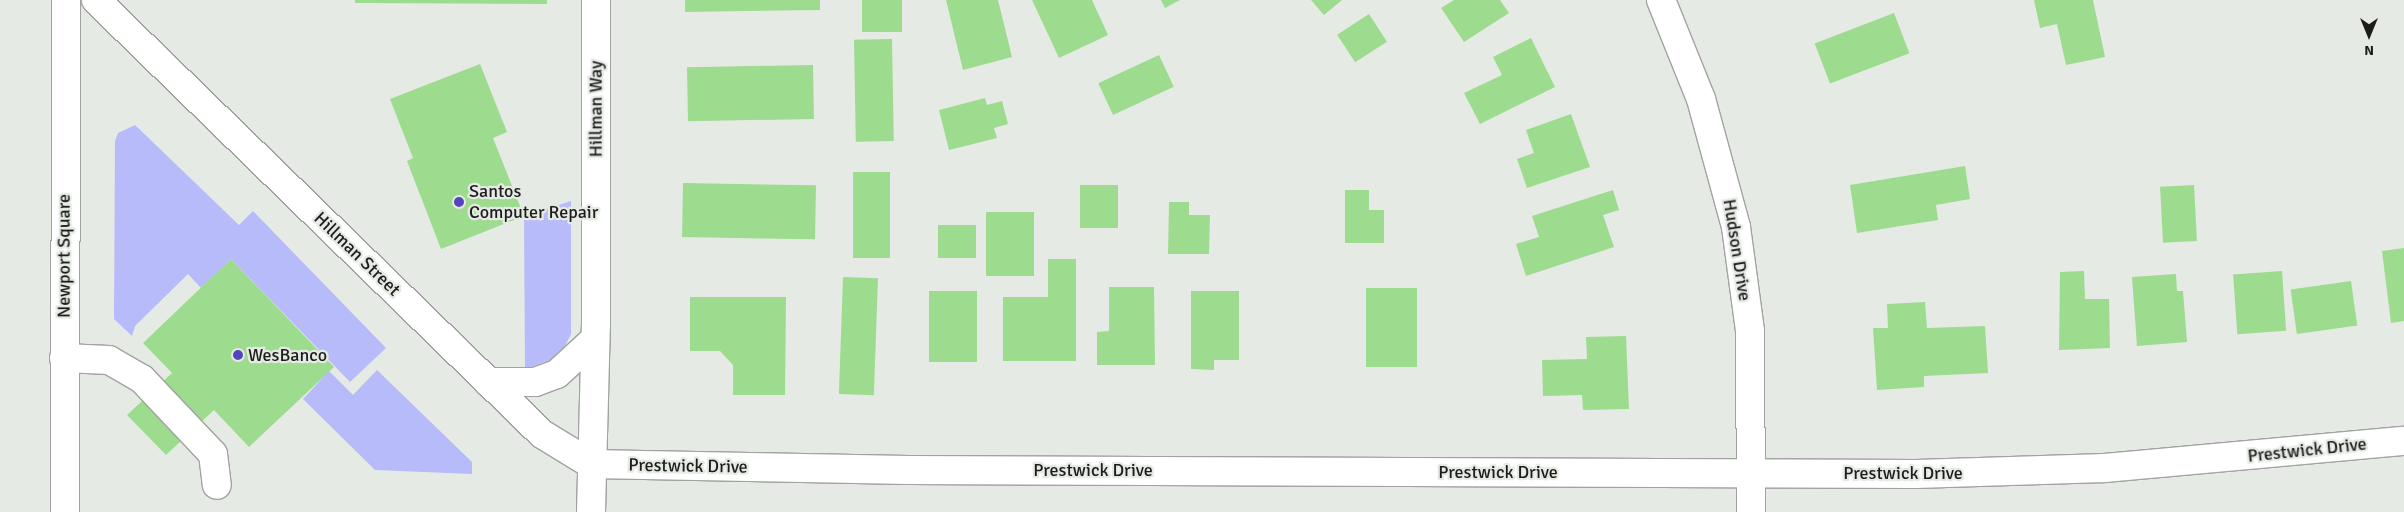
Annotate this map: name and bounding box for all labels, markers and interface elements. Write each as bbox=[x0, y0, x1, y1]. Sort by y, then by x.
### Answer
north arrow bbox=[2344, 10, 2394, 60]
text: N bbox=[2364, 42, 2374, 59]
street label: Hillman Way bbox=[585, 61, 607, 157]
place label: Santos Computer Repair bbox=[469, 181, 598, 223]
street label: Newport Square bbox=[53, 194, 75, 318]
marker: Santos Computer Repair bbox=[453, 196, 465, 208]
street label: Hudson Drive bbox=[1718, 198, 1756, 302]
street label: Hillman Street bbox=[309, 207, 405, 301]
place label: WesBanco bbox=[248, 344, 327, 366]
marker: WesBanco bbox=[232, 349, 244, 361]
street label: Prestwick Drive bbox=[2247, 433, 2367, 467]
street label: Prestwick Drive bbox=[628, 454, 748, 478]
street label: Prestwick Drive bbox=[1033, 459, 1153, 481]
street label: Prestwick Drive bbox=[1438, 461, 1558, 483]
street label: Prestwick Drive bbox=[1843, 462, 1963, 484]

